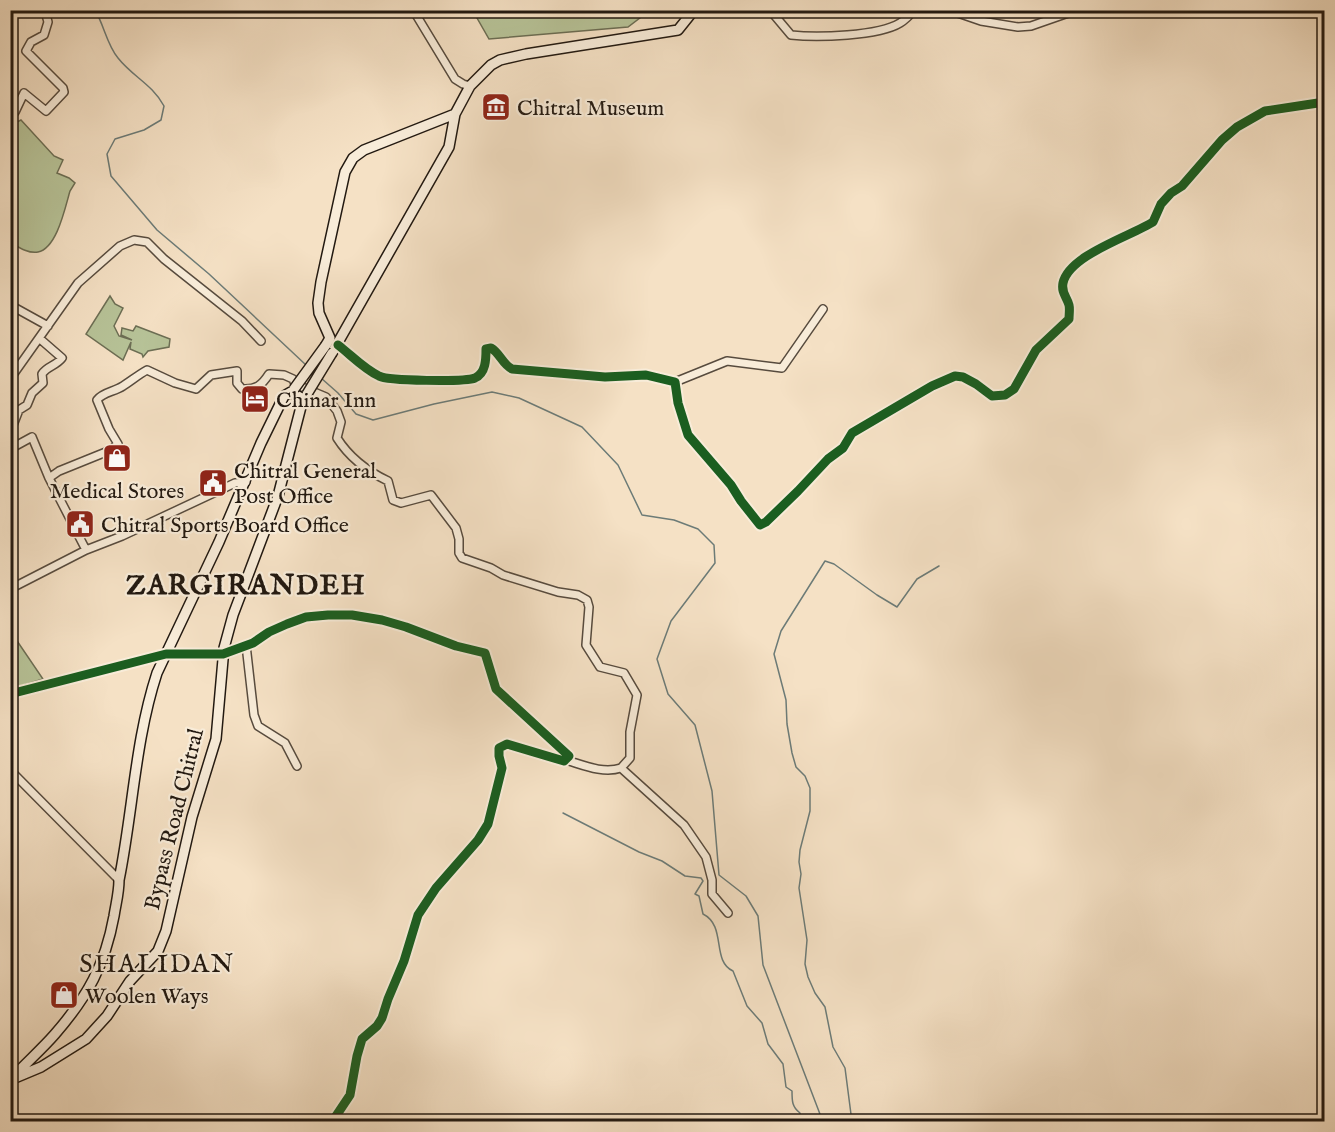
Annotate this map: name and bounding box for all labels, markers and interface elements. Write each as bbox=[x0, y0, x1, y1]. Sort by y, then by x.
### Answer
museum icon: Chitral Museum bbox=[480, 91, 512, 123]
place label: Chitral Museum bbox=[517, 95, 664, 123]
hotel icon: Chinar Inn bbox=[239, 383, 271, 415]
place label: Chinar Inn bbox=[276, 387, 377, 415]
shop icon: Medical Stores bbox=[101, 442, 133, 474]
place label: Chitral General Post Office bbox=[234, 458, 376, 511]
public building icon: Chitral General Post Office bbox=[197, 467, 229, 499]
place label: Medical Stores bbox=[50, 478, 184, 506]
public building icon: Chitral Sports Board Office bbox=[64, 508, 96, 540]
place label: Chitral Sports Board Office bbox=[101, 512, 349, 540]
district label: ZARGIRANDEH bbox=[126, 569, 366, 604]
street label: Bypass Road Chitral bbox=[139, 726, 211, 913]
district label: SHALIDAN bbox=[79, 948, 235, 981]
shop icon: Woolen Ways bbox=[48, 979, 80, 1011]
place label: Woolen Ways bbox=[85, 983, 208, 1011]

